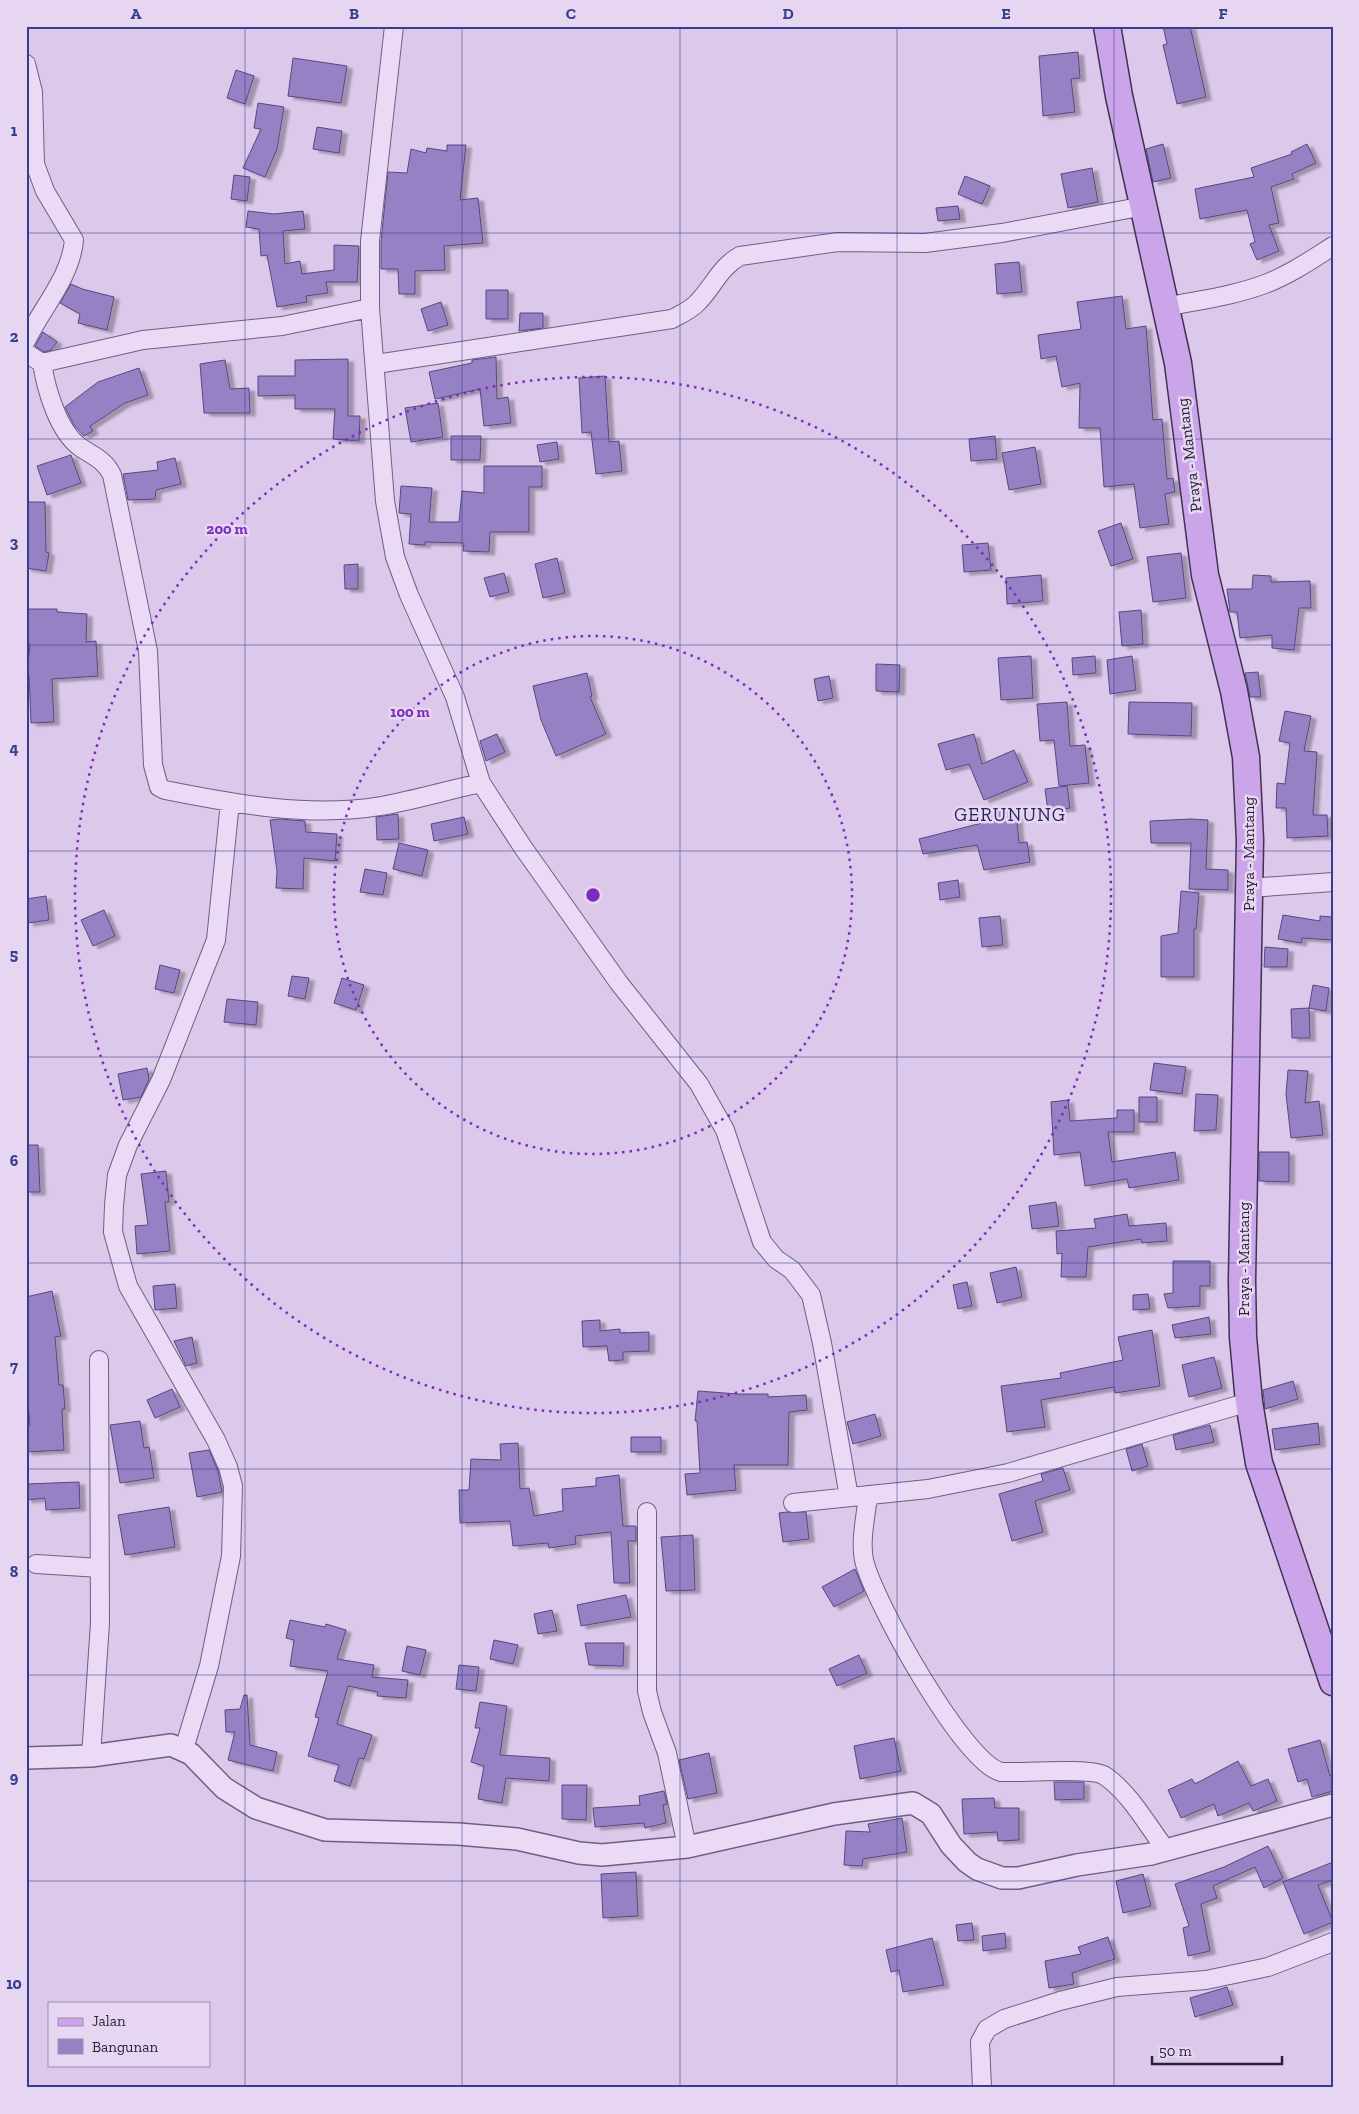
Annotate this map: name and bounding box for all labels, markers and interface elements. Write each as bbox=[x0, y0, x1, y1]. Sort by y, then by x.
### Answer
text: A bbox=[131, 4, 142, 23]
text: B bbox=[349, 4, 359, 23]
text: C bbox=[566, 4, 576, 23]
text: D bbox=[782, 4, 794, 23]
text: E bbox=[1001, 4, 1011, 23]
text: F bbox=[1218, 4, 1228, 23]
text: 1 bbox=[11, 121, 18, 140]
text: 2 bbox=[10, 327, 19, 346]
street label: Praya - Mantang bbox=[1173, 397, 1205, 513]
text: 200 m bbox=[206, 520, 248, 538]
text: 3 bbox=[10, 533, 19, 552]
text: 100 m bbox=[390, 703, 430, 721]
text: 4 bbox=[9, 739, 19, 758]
street label: Praya - Mantang bbox=[1239, 797, 1258, 911]
district label: GERUNUNG bbox=[954, 803, 1066, 826]
centre of rings bbox=[584, 886, 602, 904]
text: 5 bbox=[10, 945, 18, 964]
text: 6 bbox=[10, 1151, 19, 1170]
street label: Praya - Mantang bbox=[1234, 1202, 1253, 1316]
text: 7 bbox=[10, 1357, 18, 1376]
text: 8 bbox=[10, 1562, 19, 1581]
text: 9 bbox=[10, 1768, 19, 1787]
text: 10 bbox=[6, 1974, 22, 1993]
legend bbox=[48, 2002, 210, 2066]
text: Jalan bbox=[92, 2012, 126, 2030]
scale bar bbox=[1152, 2034, 1282, 2066]
text: Bangunan bbox=[92, 2038, 158, 2056]
text: 50 m bbox=[1159, 2042, 1192, 2060]

